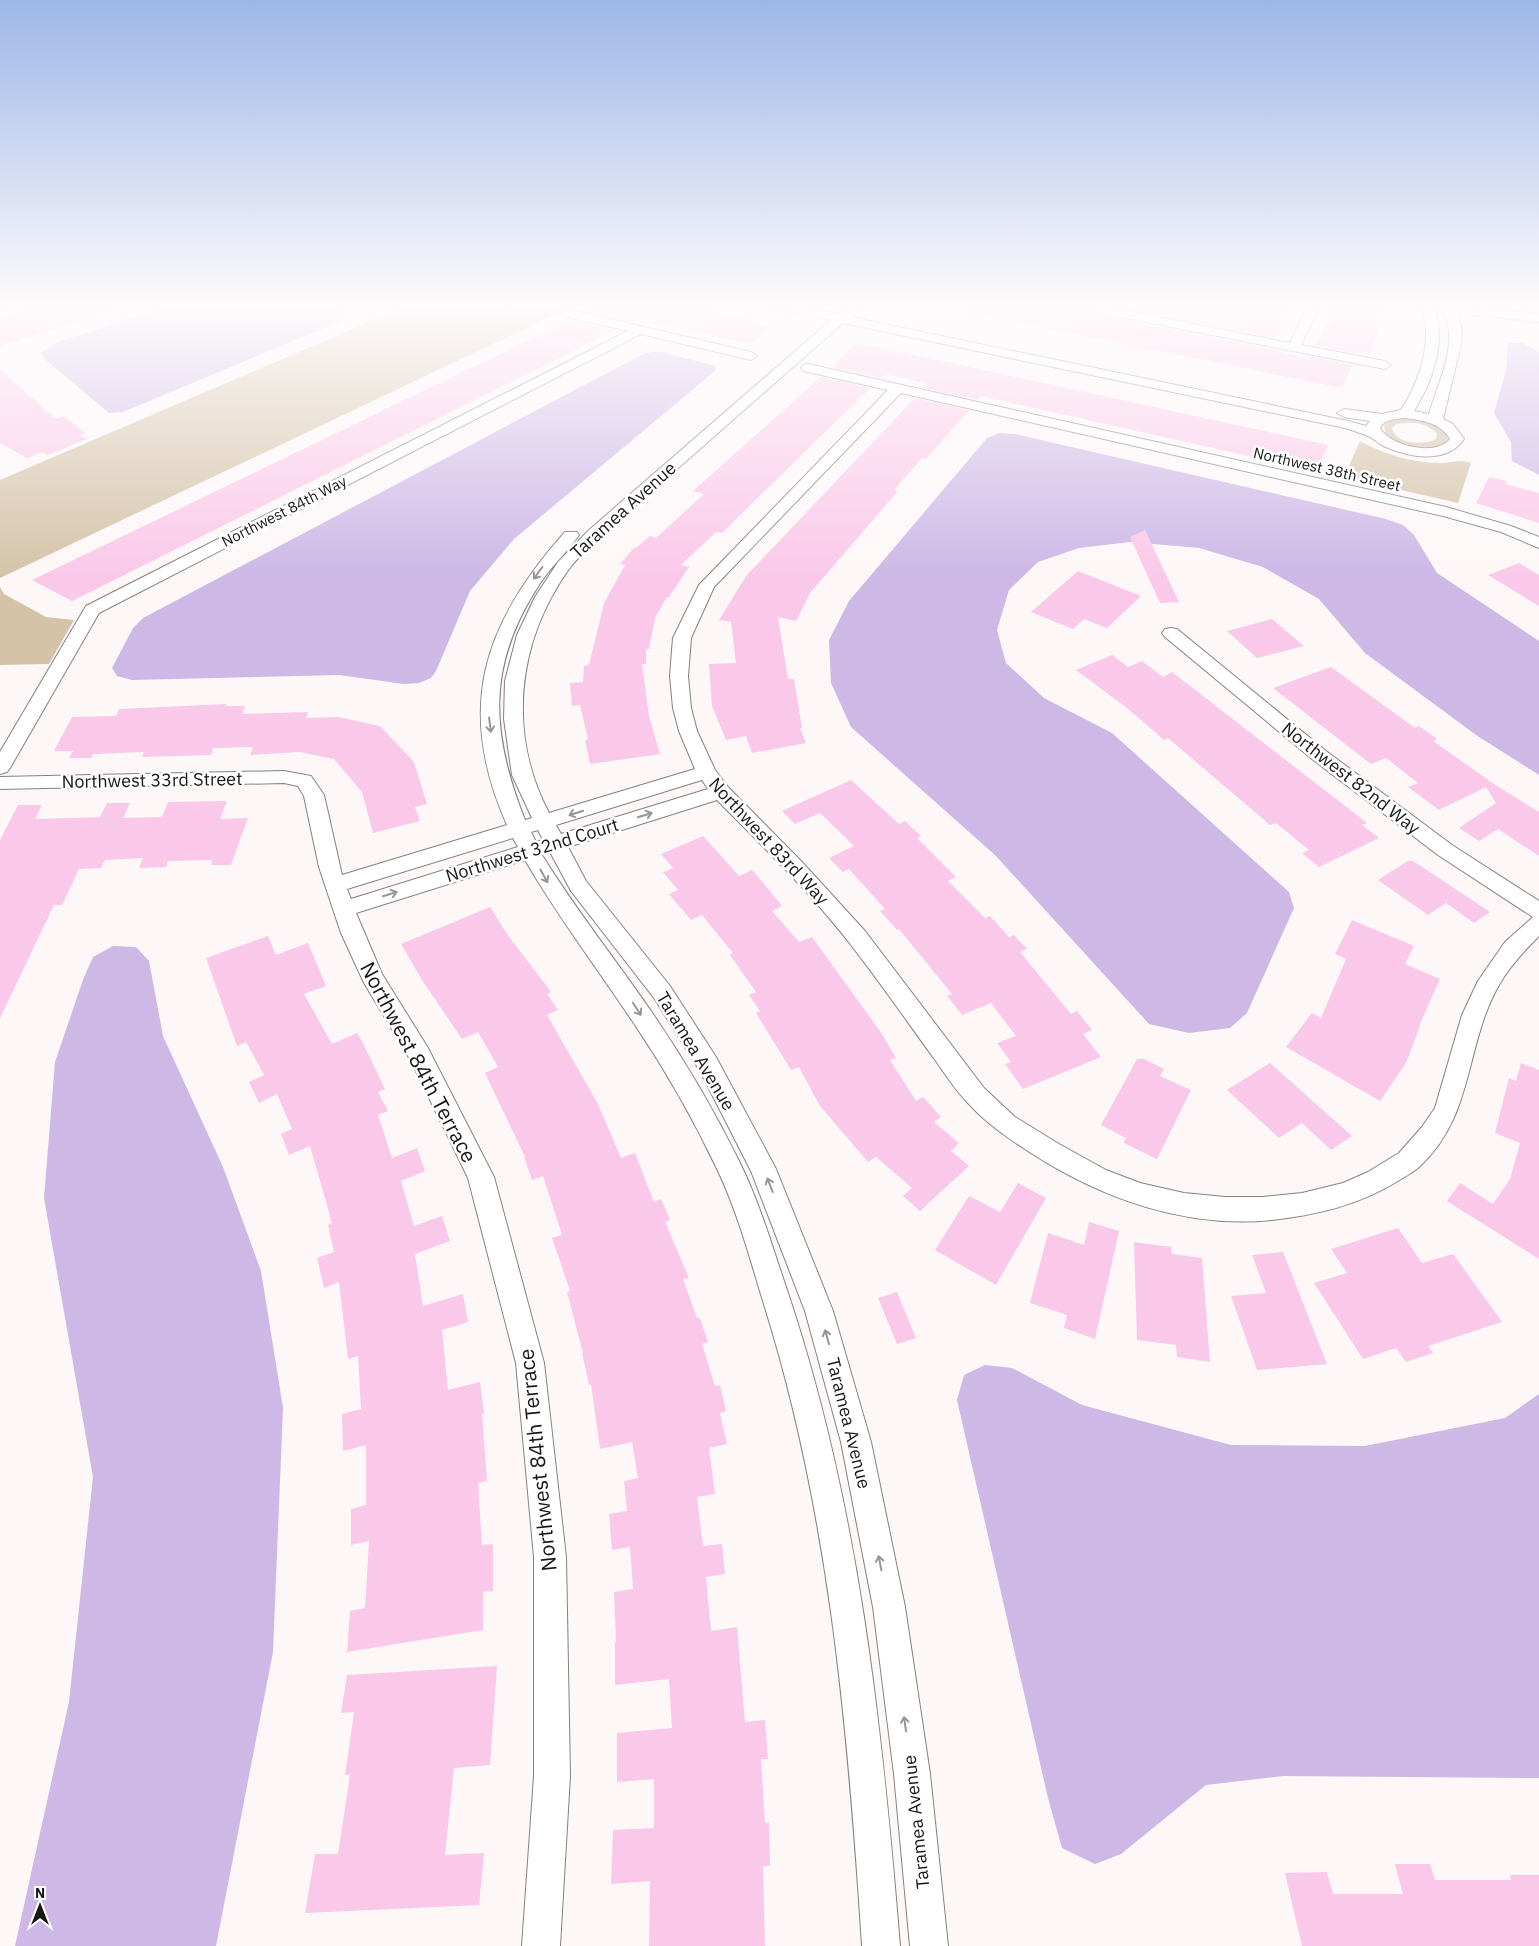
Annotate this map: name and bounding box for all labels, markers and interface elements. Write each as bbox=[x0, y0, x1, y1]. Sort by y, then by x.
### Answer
street label: Northwest 38th Street bbox=[1252, 443, 1402, 495]
street label: Taramea Avenue bbox=[565, 456, 681, 563]
street label: Northwest 84th Way bbox=[218, 471, 350, 551]
one-way arrow bbox=[533, 566, 543, 580]
one-way arrow bbox=[485, 716, 495, 732]
street label: Northwest 82nd Way bbox=[1277, 717, 1425, 839]
street label: Northwest 33rd Street bbox=[61, 767, 243, 793]
street label: Northwest 83rd Way bbox=[704, 772, 834, 910]
one-way arrow bbox=[568, 808, 584, 818]
one-way arrow bbox=[637, 809, 653, 819]
street label: Northwest 32nd Court bbox=[443, 813, 621, 887]
one-way arrow bbox=[540, 868, 549, 883]
one-way arrow bbox=[382, 889, 398, 899]
street label: Northwest 84th Terrace bbox=[354, 957, 484, 1167]
street label: Taramea Avenue bbox=[652, 987, 741, 1115]
one-way arrow bbox=[632, 1002, 642, 1016]
one-way arrow bbox=[764, 1178, 774, 1193]
one-way arrow bbox=[821, 1329, 831, 1345]
street label: Northwest 84th Terrace bbox=[511, 1347, 563, 1573]
street label: Taramea Avenue bbox=[822, 1355, 876, 1491]
one-way arrow bbox=[875, 1555, 884, 1571]
one-way arrow bbox=[900, 1716, 910, 1732]
street label: Taramea Avenue bbox=[898, 1754, 934, 1890]
north arrow bbox=[15, 1881, 65, 1931]
text: N bbox=[35, 1884, 45, 1902]

